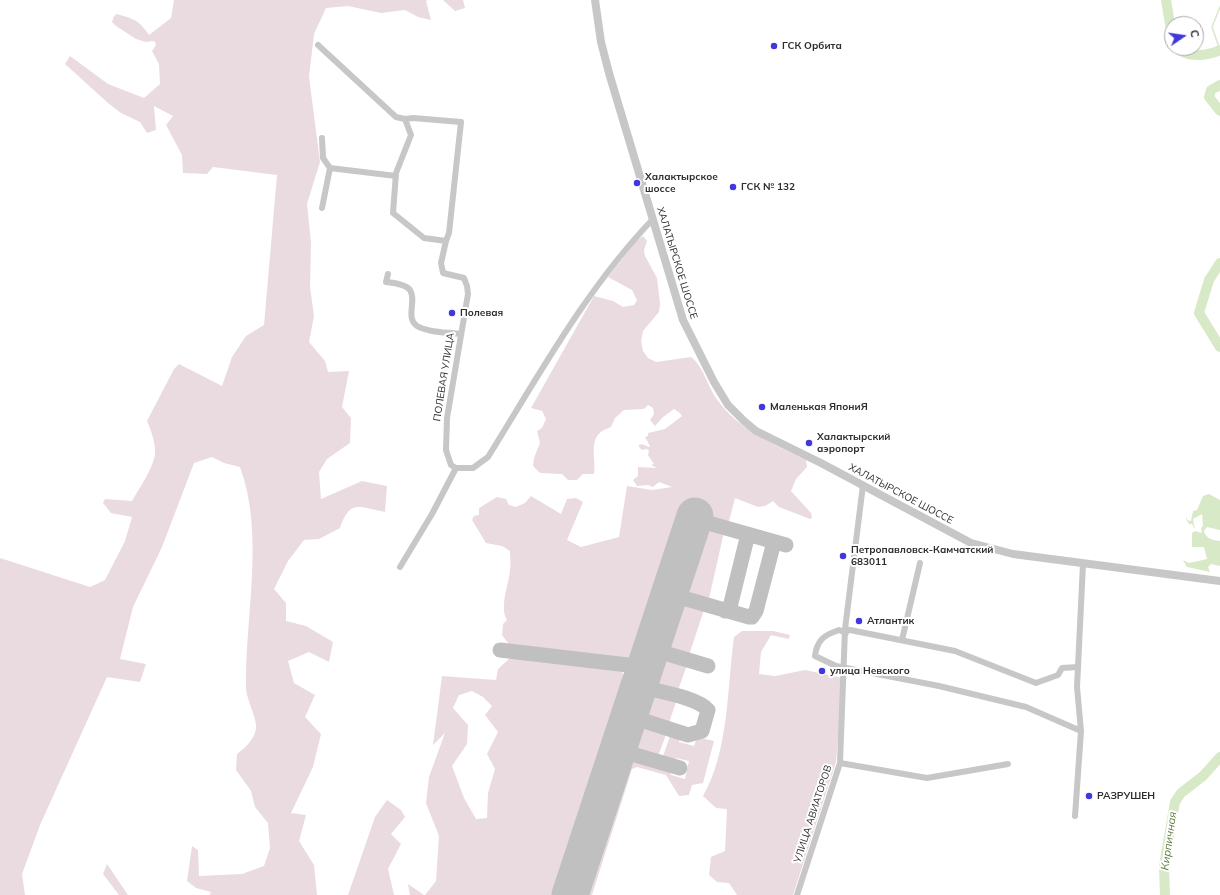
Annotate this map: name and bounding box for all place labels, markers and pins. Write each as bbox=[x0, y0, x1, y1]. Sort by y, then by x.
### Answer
place label: ГСК Орбита bbox=[782, 40, 842, 52]
marker: ГСК Орбита bbox=[769, 41, 779, 51]
place label: Халактырское шоссе bbox=[645, 171, 718, 194]
marker: Халактырское шоссе bbox=[632, 178, 642, 188]
place label: ГСК № 132 bbox=[741, 181, 795, 193]
marker: ГСК № 132 bbox=[728, 182, 738, 192]
place label: Полевая bbox=[460, 307, 503, 319]
marker: Полевая bbox=[447, 308, 457, 318]
place label: Маленькая ЯпониЯ bbox=[770, 401, 868, 413]
marker: Маленькая ЯпониЯ bbox=[757, 402, 767, 412]
place label: Халактырский аэропорт bbox=[817, 431, 890, 454]
marker: Халактырский аэропорт bbox=[804, 438, 814, 448]
place label: Петропавловск-Камчатский 683011 bbox=[851, 544, 993, 568]
marker: Петропавловск-Камчатский 683011 bbox=[838, 551, 848, 561]
place label: Атлантик bbox=[867, 615, 914, 627]
marker: Атлантик bbox=[854, 616, 864, 626]
place label: улица Невского bbox=[830, 665, 910, 677]
marker: улица Невского bbox=[817, 666, 827, 676]
place label: РАЗРУШЕН bbox=[1097, 790, 1155, 802]
marker: РАЗРУШЕН bbox=[1084, 791, 1094, 801]

